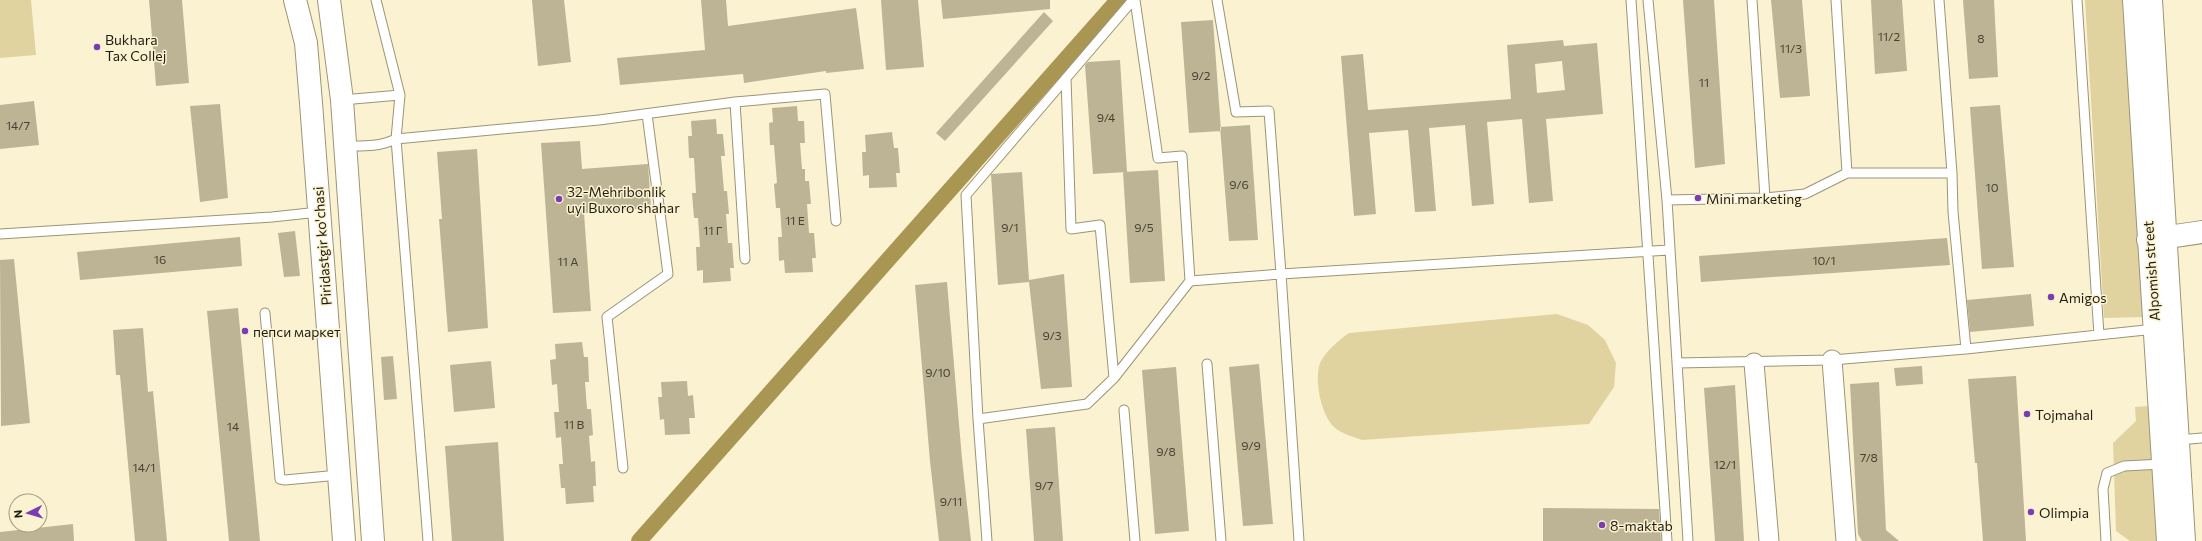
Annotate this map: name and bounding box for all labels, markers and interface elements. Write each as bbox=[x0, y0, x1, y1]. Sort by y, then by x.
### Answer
house number: 11/2 bbox=[1878, 29, 1900, 43]
place label: Bukhara Tax Collej bbox=[105, 31, 166, 64]
house number: 8 bbox=[1977, 31, 1985, 45]
house number: 11/3 bbox=[1780, 41, 1802, 55]
marker: Bukhara Tax Collej bbox=[92, 42, 102, 52]
house number: 9/2 bbox=[1191, 68, 1211, 82]
house number: 11 bbox=[1699, 75, 1709, 89]
house number: 9/4 bbox=[1097, 110, 1115, 124]
house number: 14/7 bbox=[6, 118, 30, 132]
house number: 9/6 bbox=[1229, 177, 1249, 191]
house number: 10 bbox=[1986, 180, 1999, 194]
place label: 32-Mehribonlik uyi Buxoro shahar bbox=[567, 183, 680, 216]
street label: Piridastgir ko'chasi bbox=[309, 186, 335, 306]
place label: Mini marketing bbox=[1706, 190, 1802, 207]
marker: Mini marketing bbox=[1693, 193, 1703, 203]
marker: 32-Mehribonlik uyi Buxoro shahar bbox=[554, 194, 564, 204]
house number: 11 E bbox=[785, 213, 805, 227]
house number: 9/1 bbox=[1001, 220, 1019, 234]
house number: 9/5 bbox=[1134, 220, 1154, 234]
street label: Alpomish street bbox=[2139, 220, 2163, 322]
house number: 11 Г bbox=[703, 223, 723, 237]
house number: 16 bbox=[154, 252, 166, 266]
house number: 10/1 bbox=[1812, 253, 1836, 267]
house number: 11 A bbox=[558, 254, 578, 268]
place label: Amigos bbox=[2059, 289, 2107, 306]
marker: Amigos bbox=[2046, 292, 2056, 302]
place label: пепси маркет bbox=[253, 323, 341, 340]
marker: пепси маркет bbox=[240, 326, 250, 336]
house number: 9/3 bbox=[1042, 328, 1062, 342]
house number: 9/10 bbox=[925, 365, 951, 379]
place label: Tojmahal bbox=[2035, 406, 2093, 423]
marker: Tojmahal bbox=[2022, 409, 2032, 419]
house number: 11 B bbox=[564, 417, 584, 431]
house number: 14 bbox=[227, 419, 239, 433]
house number: 9/9 bbox=[1241, 438, 1261, 452]
house number: 9/8 bbox=[1156, 444, 1176, 458]
house number: 7/8 bbox=[1860, 450, 1878, 464]
house number: 12/1 bbox=[1714, 457, 1736, 471]
house number: 14/1 bbox=[133, 460, 155, 474]
house number: 9/7 bbox=[1035, 478, 1053, 492]
north arrow bbox=[8, 493, 48, 533]
house number: 9/11 bbox=[940, 494, 962, 508]
place label: Olimpia bbox=[2039, 504, 2089, 521]
marker: Olimpia bbox=[2026, 507, 2036, 517]
text: N bbox=[11, 509, 24, 519]
place label: 8-maktab bbox=[1610, 517, 1673, 534]
marker: 8-maktab bbox=[1597, 520, 1607, 530]

